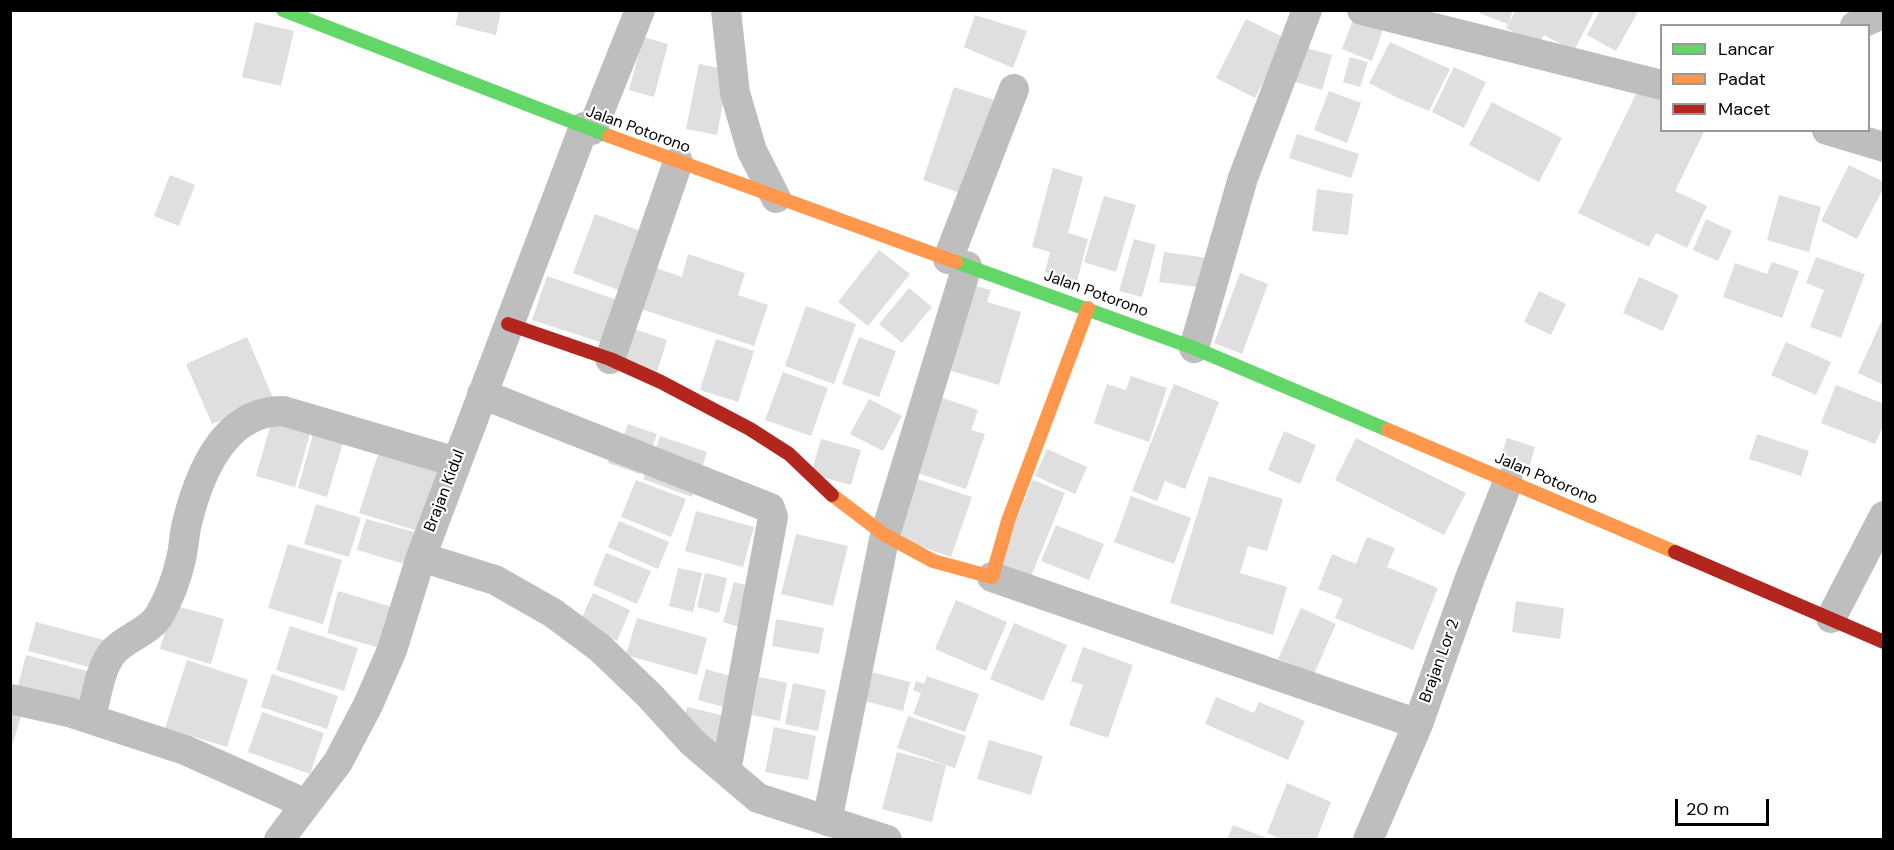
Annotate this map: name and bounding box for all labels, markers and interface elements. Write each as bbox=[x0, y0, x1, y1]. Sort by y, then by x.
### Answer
legend bbox=[1660, 24, 1870, 132]
text: Lancar bbox=[1718, 37, 1774, 61]
text: Padat bbox=[1718, 67, 1766, 91]
text: Macet bbox=[1718, 97, 1770, 121]
street label: Jalan Potorono bbox=[583, 102, 693, 158]
street label: Jalan Potorono bbox=[1041, 266, 1151, 322]
street label: Brajan Kidul bbox=[421, 447, 469, 535]
street label: Jalan Potorono bbox=[1492, 449, 1600, 509]
street label: Brajan Lor 2 bbox=[1416, 617, 1464, 705]
scale bar bbox=[1678, 787, 1772, 825]
text: 20 m bbox=[1686, 797, 1729, 821]

